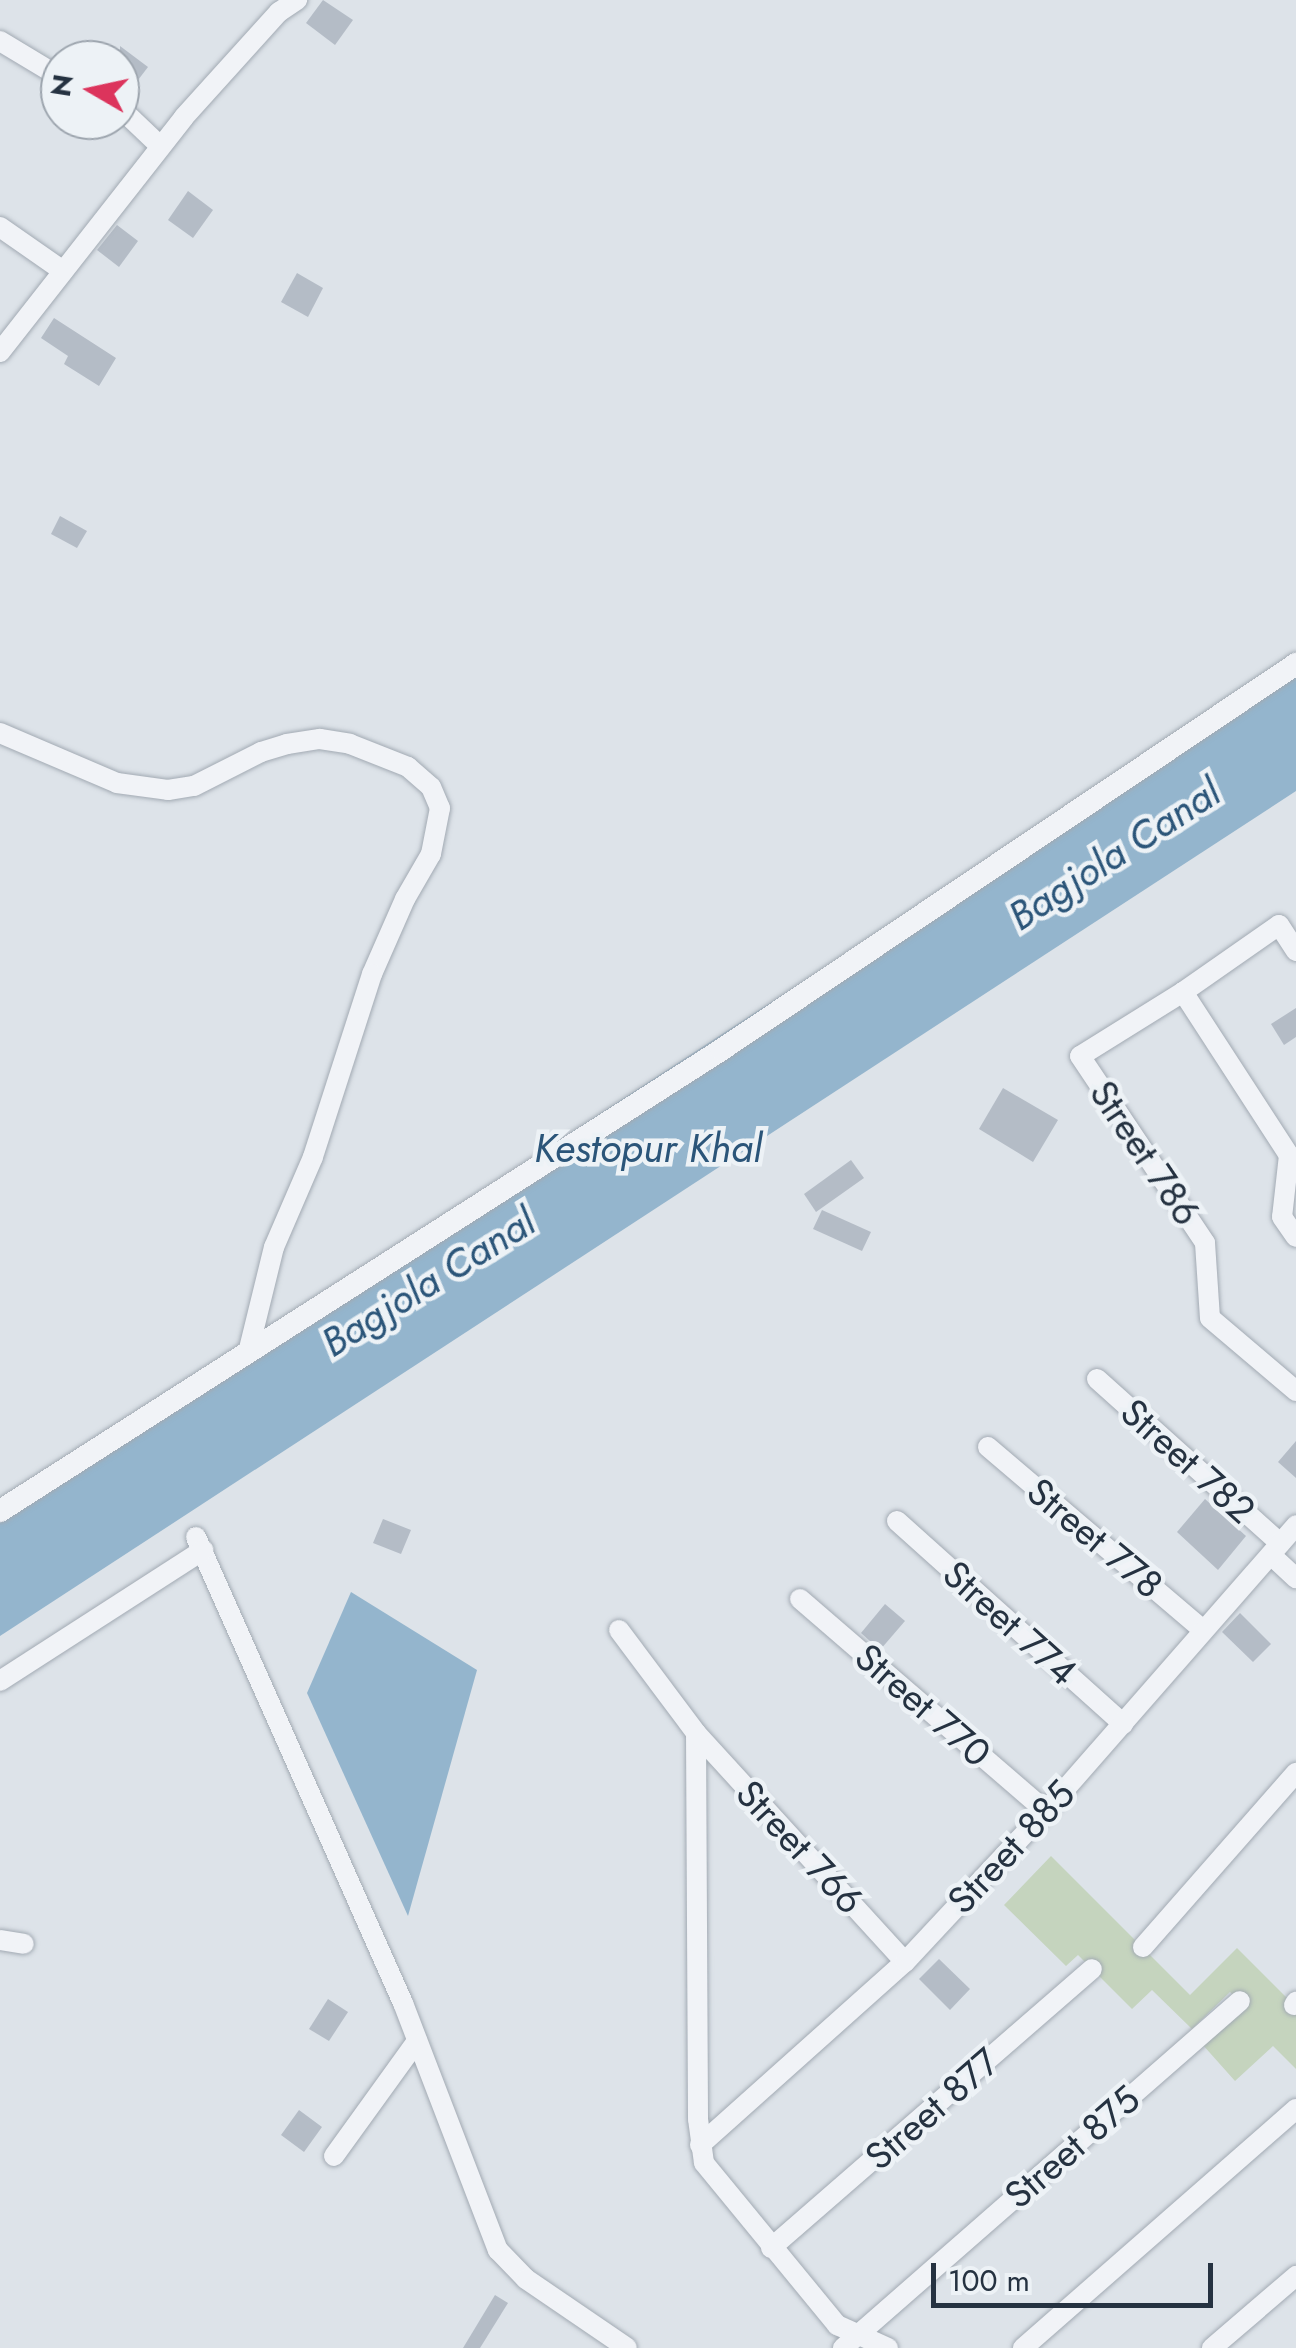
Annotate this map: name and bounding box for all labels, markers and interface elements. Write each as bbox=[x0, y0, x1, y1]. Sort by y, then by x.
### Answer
north arrow bbox=[40, 40, 140, 140]
text: N bbox=[40, 71, 84, 100]
water label: Bagjola Canal bbox=[999, 768, 1229, 940]
street label: Street 786 bbox=[1080, 1072, 1210, 1234]
water label: Kestopur Khal bbox=[534, 1124, 762, 1172]
water label: Bagjola Canal bbox=[312, 1197, 544, 1367]
street label: Street 782 bbox=[1112, 1389, 1264, 1533]
street label: Street 778 bbox=[1018, 1468, 1172, 1608]
street label: Street 774 bbox=[934, 1551, 1086, 1695]
street label: Street 770 bbox=[846, 1634, 1000, 1776]
street label: Street 766 bbox=[727, 1771, 873, 1923]
street label: Street 885 bbox=[938, 1771, 1084, 1923]
street label: Street 877 bbox=[856, 2039, 1008, 2179]
street label: Street 875 bbox=[995, 2076, 1149, 2218]
scale bar bbox=[936, 2243, 1218, 2305]
text: 100 m bbox=[948, 2259, 1030, 2302]

